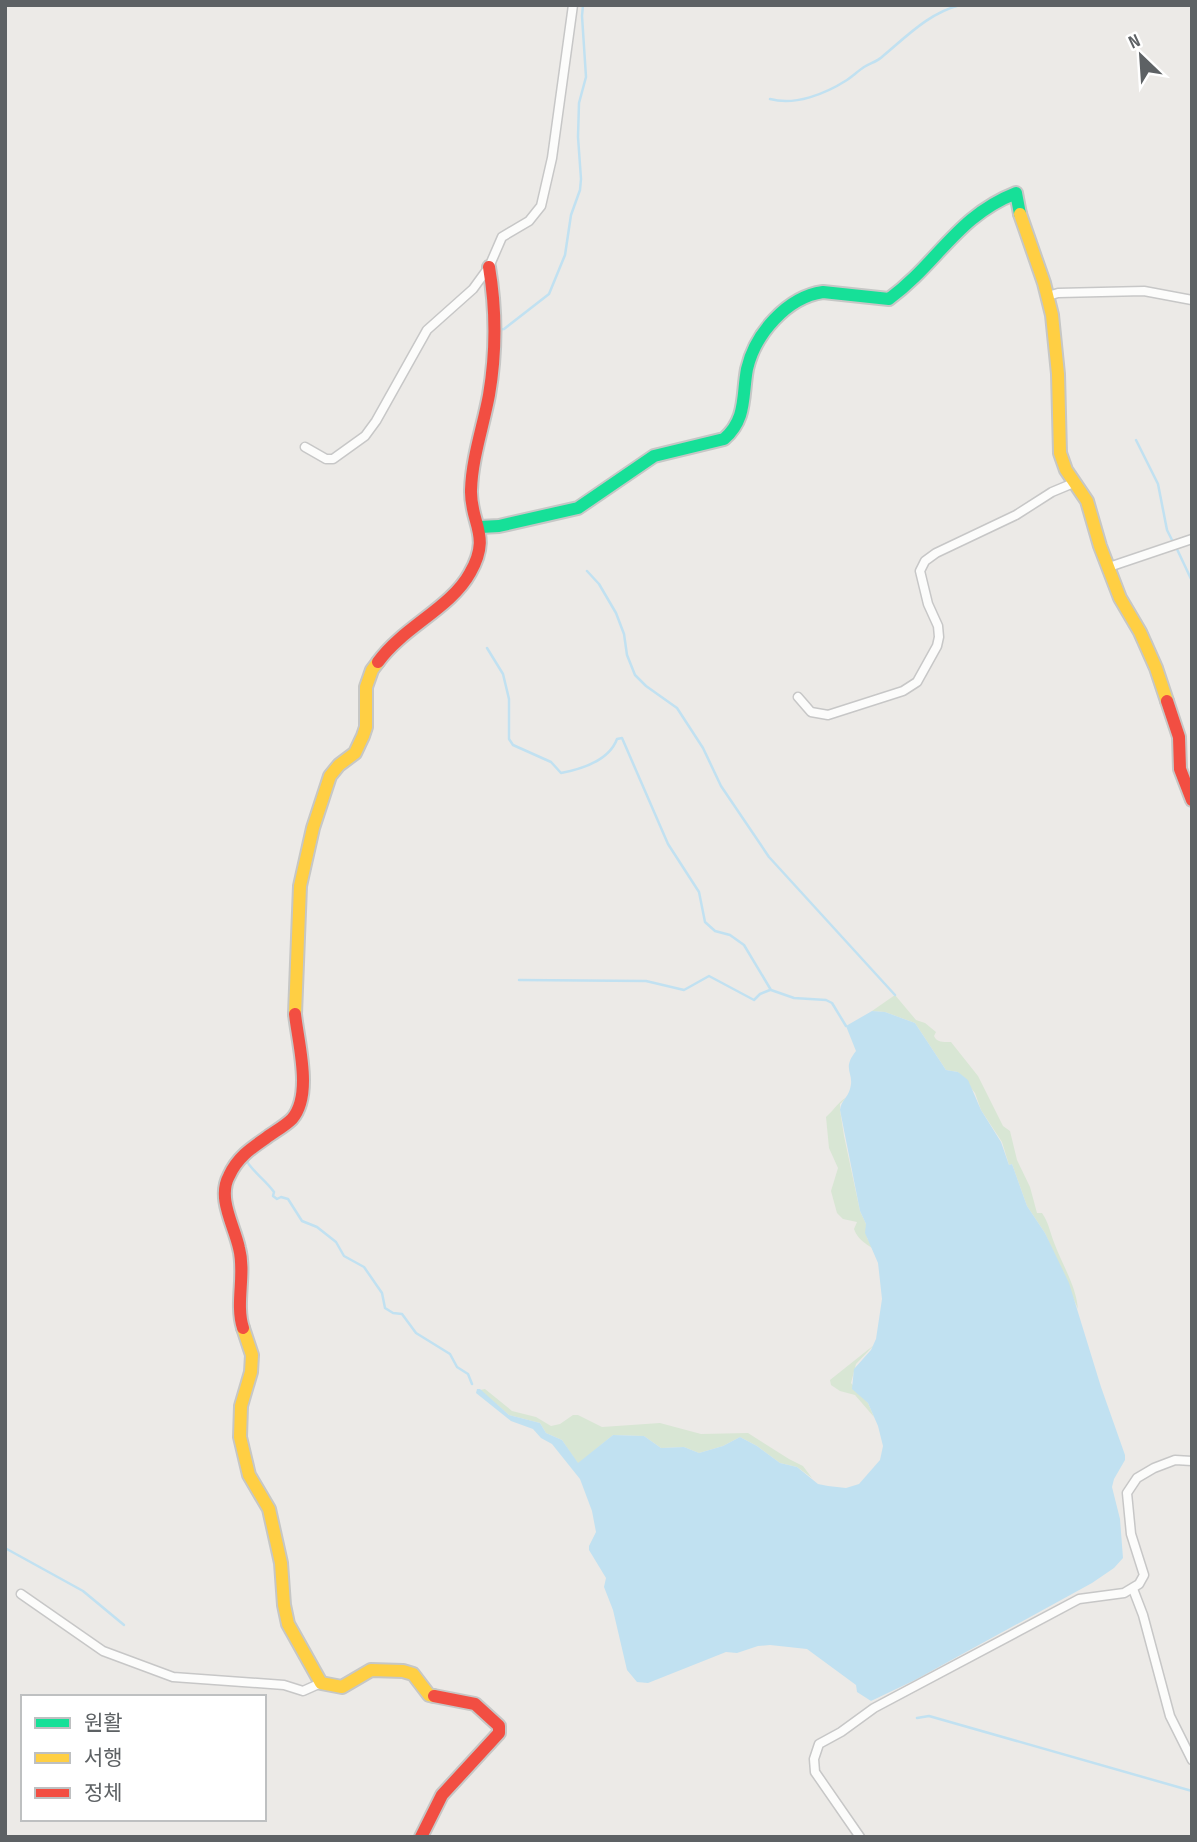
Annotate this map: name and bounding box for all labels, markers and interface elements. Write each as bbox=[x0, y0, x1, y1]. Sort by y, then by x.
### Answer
north arrow bbox=[1106, 21, 1176, 91]
text: N bbox=[1125, 29, 1144, 55]
legend bbox=[21, 1695, 266, 1821]
text: 원활 bbox=[84, 1711, 123, 1736]
text: 서행 bbox=[84, 1746, 123, 1771]
text: 정체 bbox=[84, 1781, 123, 1806]

